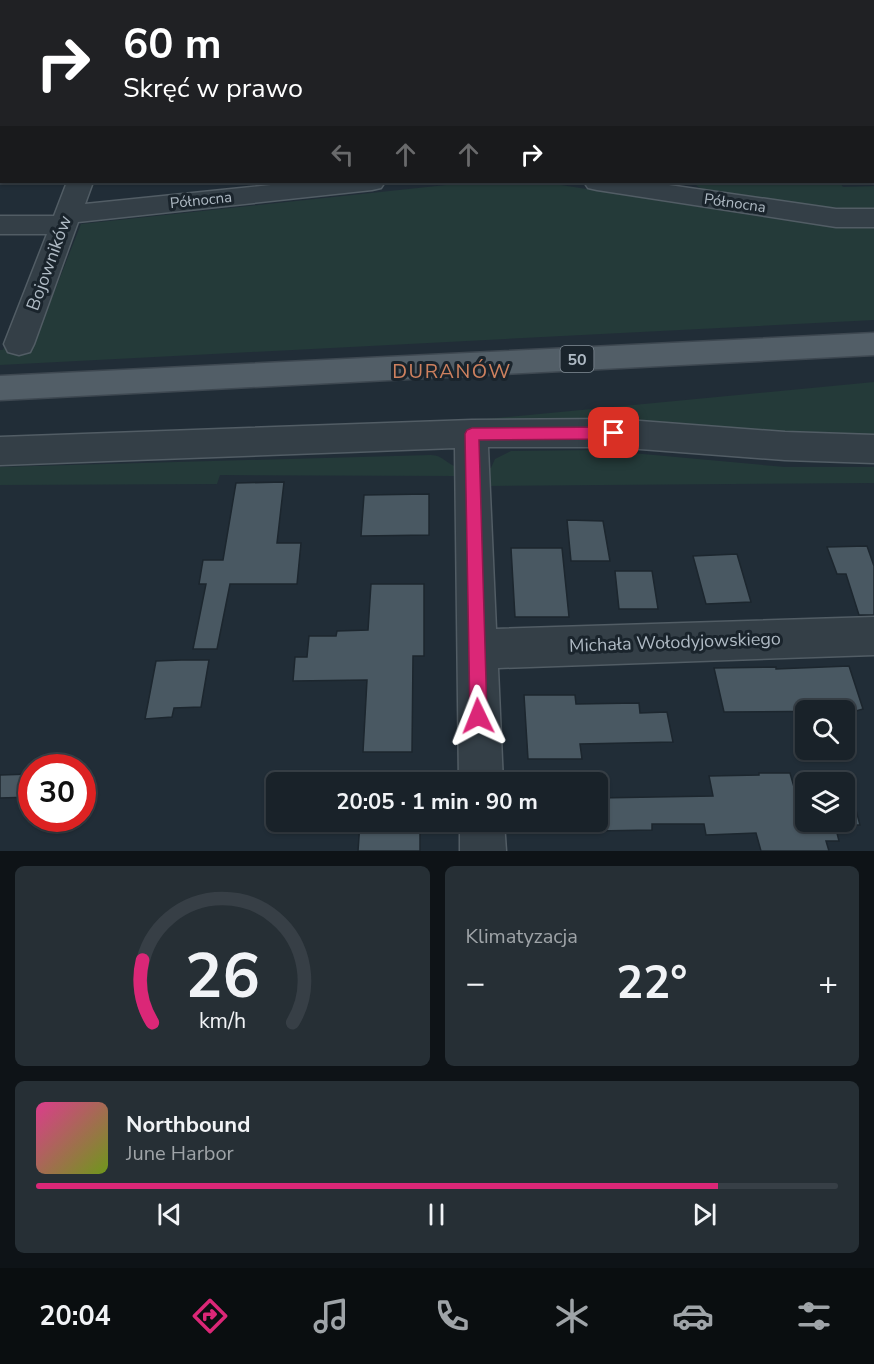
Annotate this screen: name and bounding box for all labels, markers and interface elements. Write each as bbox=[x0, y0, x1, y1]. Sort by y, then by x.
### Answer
text: 60 m bbox=[123, 16, 222, 73]
icon: right bbox=[24, 24, 102, 102]
text: Skręć w prawo bbox=[123, 70, 303, 107]
icon: left bbox=[326, 138, 359, 171]
icon: ahead bbox=[389, 138, 422, 171]
icon: ahead bbox=[452, 138, 485, 171]
icon: right bbox=[515, 138, 548, 171]
street label: Północna bbox=[169, 187, 233, 213]
street label: Północna bbox=[703, 189, 767, 217]
street label: Bojowników bbox=[21, 212, 77, 314]
road number: 50 bbox=[560, 346, 594, 372]
district label: DURANÓW bbox=[392, 358, 512, 385]
pin bbox=[588, 407, 639, 458]
icon: arrive bbox=[597, 416, 630, 449]
street label: Michała Wołodyjowskiego bbox=[569, 626, 781, 658]
position arrow bbox=[446, 684, 510, 748]
map controls bbox=[795, 700, 855, 832]
button: search bbox=[795, 700, 855, 760]
speed limit sign: 30 bbox=[18, 754, 96, 832]
button: layers bbox=[795, 772, 855, 832]
text: 20:05 · 1 min · 90 m bbox=[336, 787, 538, 817]
text: Klimatyzacja bbox=[466, 923, 578, 950]
text: 26 bbox=[185, 934, 260, 1019]
text: 22° bbox=[616, 953, 687, 1014]
text: − bbox=[466, 961, 485, 1006]
text: + bbox=[818, 961, 838, 1006]
text: km/h bbox=[199, 1006, 246, 1036]
text: Northbound bbox=[126, 1110, 250, 1140]
text: June Harbor bbox=[126, 1140, 234, 1167]
icon: previous bbox=[153, 1198, 186, 1231]
icon: pause bbox=[420, 1198, 453, 1231]
icon: next bbox=[688, 1198, 721, 1231]
icon: directions bbox=[189, 1295, 231, 1337]
icon: music bbox=[310, 1295, 352, 1337]
icon: phone bbox=[431, 1295, 473, 1337]
icon: climate bbox=[551, 1295, 593, 1337]
icon: car bbox=[672, 1295, 714, 1337]
icon: filters bbox=[793, 1295, 835, 1337]
text: 20:04 bbox=[39, 1298, 111, 1335]

